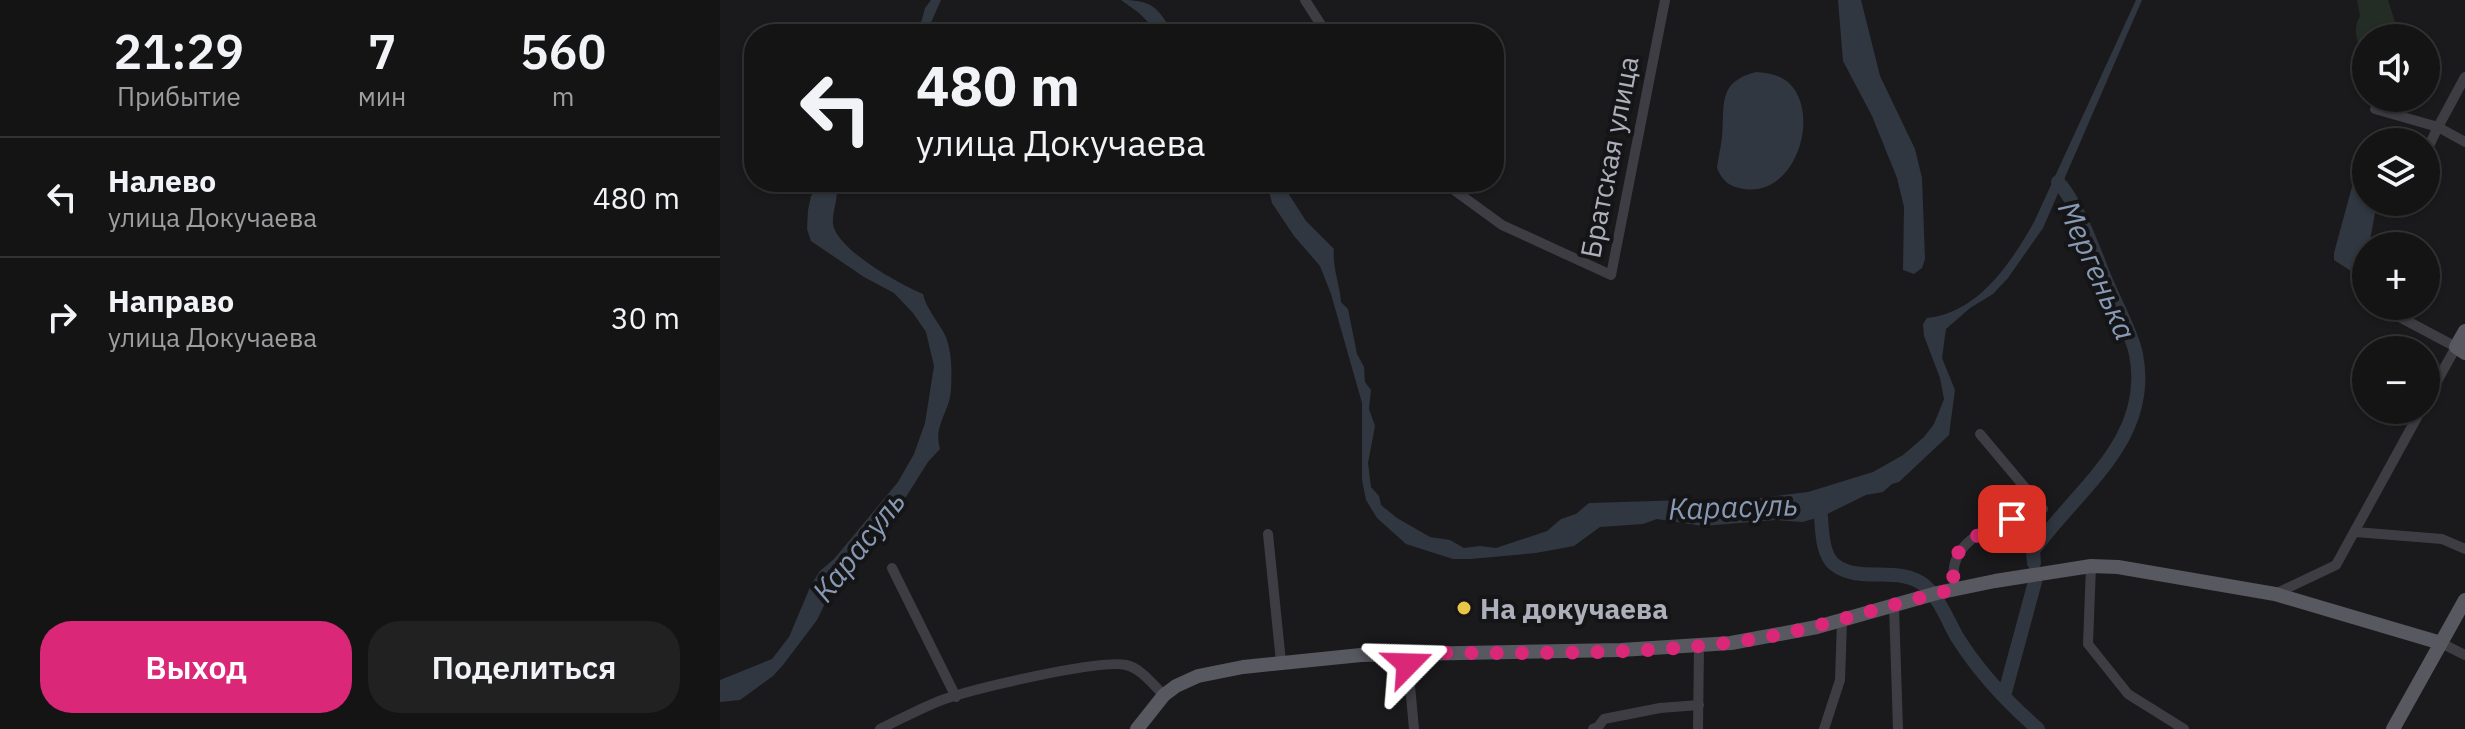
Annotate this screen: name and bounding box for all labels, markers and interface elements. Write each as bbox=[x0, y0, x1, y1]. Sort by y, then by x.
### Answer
text: 21:29 bbox=[114, 20, 244, 82]
text: 7 bbox=[368, 20, 396, 82]
text: 560 bbox=[520, 20, 606, 82]
map controls bbox=[2352, 24, 2440, 424]
button: sound bbox=[2352, 24, 2440, 112]
text: 480 m bbox=[916, 49, 1080, 121]
street label: Братская улица bbox=[1571, 53, 1647, 261]
icon: left bbox=[784, 56, 888, 160]
text: Прибытие bbox=[117, 79, 241, 113]
text: мин bbox=[358, 79, 406, 113]
text: m bbox=[552, 79, 575, 113]
text: улица Докучаева bbox=[916, 119, 1206, 166]
button: layers bbox=[2352, 128, 2440, 216]
text: Налево bbox=[108, 161, 216, 200]
icon: left bbox=[40, 175, 84, 219]
text: 480 m bbox=[593, 178, 680, 217]
water label: Мергенька bbox=[2050, 194, 2146, 346]
text: улица Докучаева bbox=[108, 200, 317, 234]
button: + bbox=[2352, 232, 2440, 320]
text: Направо bbox=[108, 281, 234, 320]
icon: right bbox=[40, 295, 84, 339]
text: 30 m bbox=[611, 298, 680, 337]
text: улица Докучаева bbox=[108, 320, 317, 354]
button: − bbox=[2352, 336, 2440, 424]
water label: Карасуль bbox=[803, 483, 913, 609]
water label: Карасуль bbox=[1668, 484, 1798, 528]
pin bbox=[1978, 485, 2046, 553]
icon: arrive bbox=[1990, 497, 2034, 541]
place label: На докучаева bbox=[1480, 590, 1668, 627]
marker: На докучаева bbox=[1455, 599, 1473, 617]
button: Выход bbox=[40, 621, 352, 713]
button: Поделиться bbox=[368, 621, 680, 713]
position arrow bbox=[1366, 622, 1450, 706]

